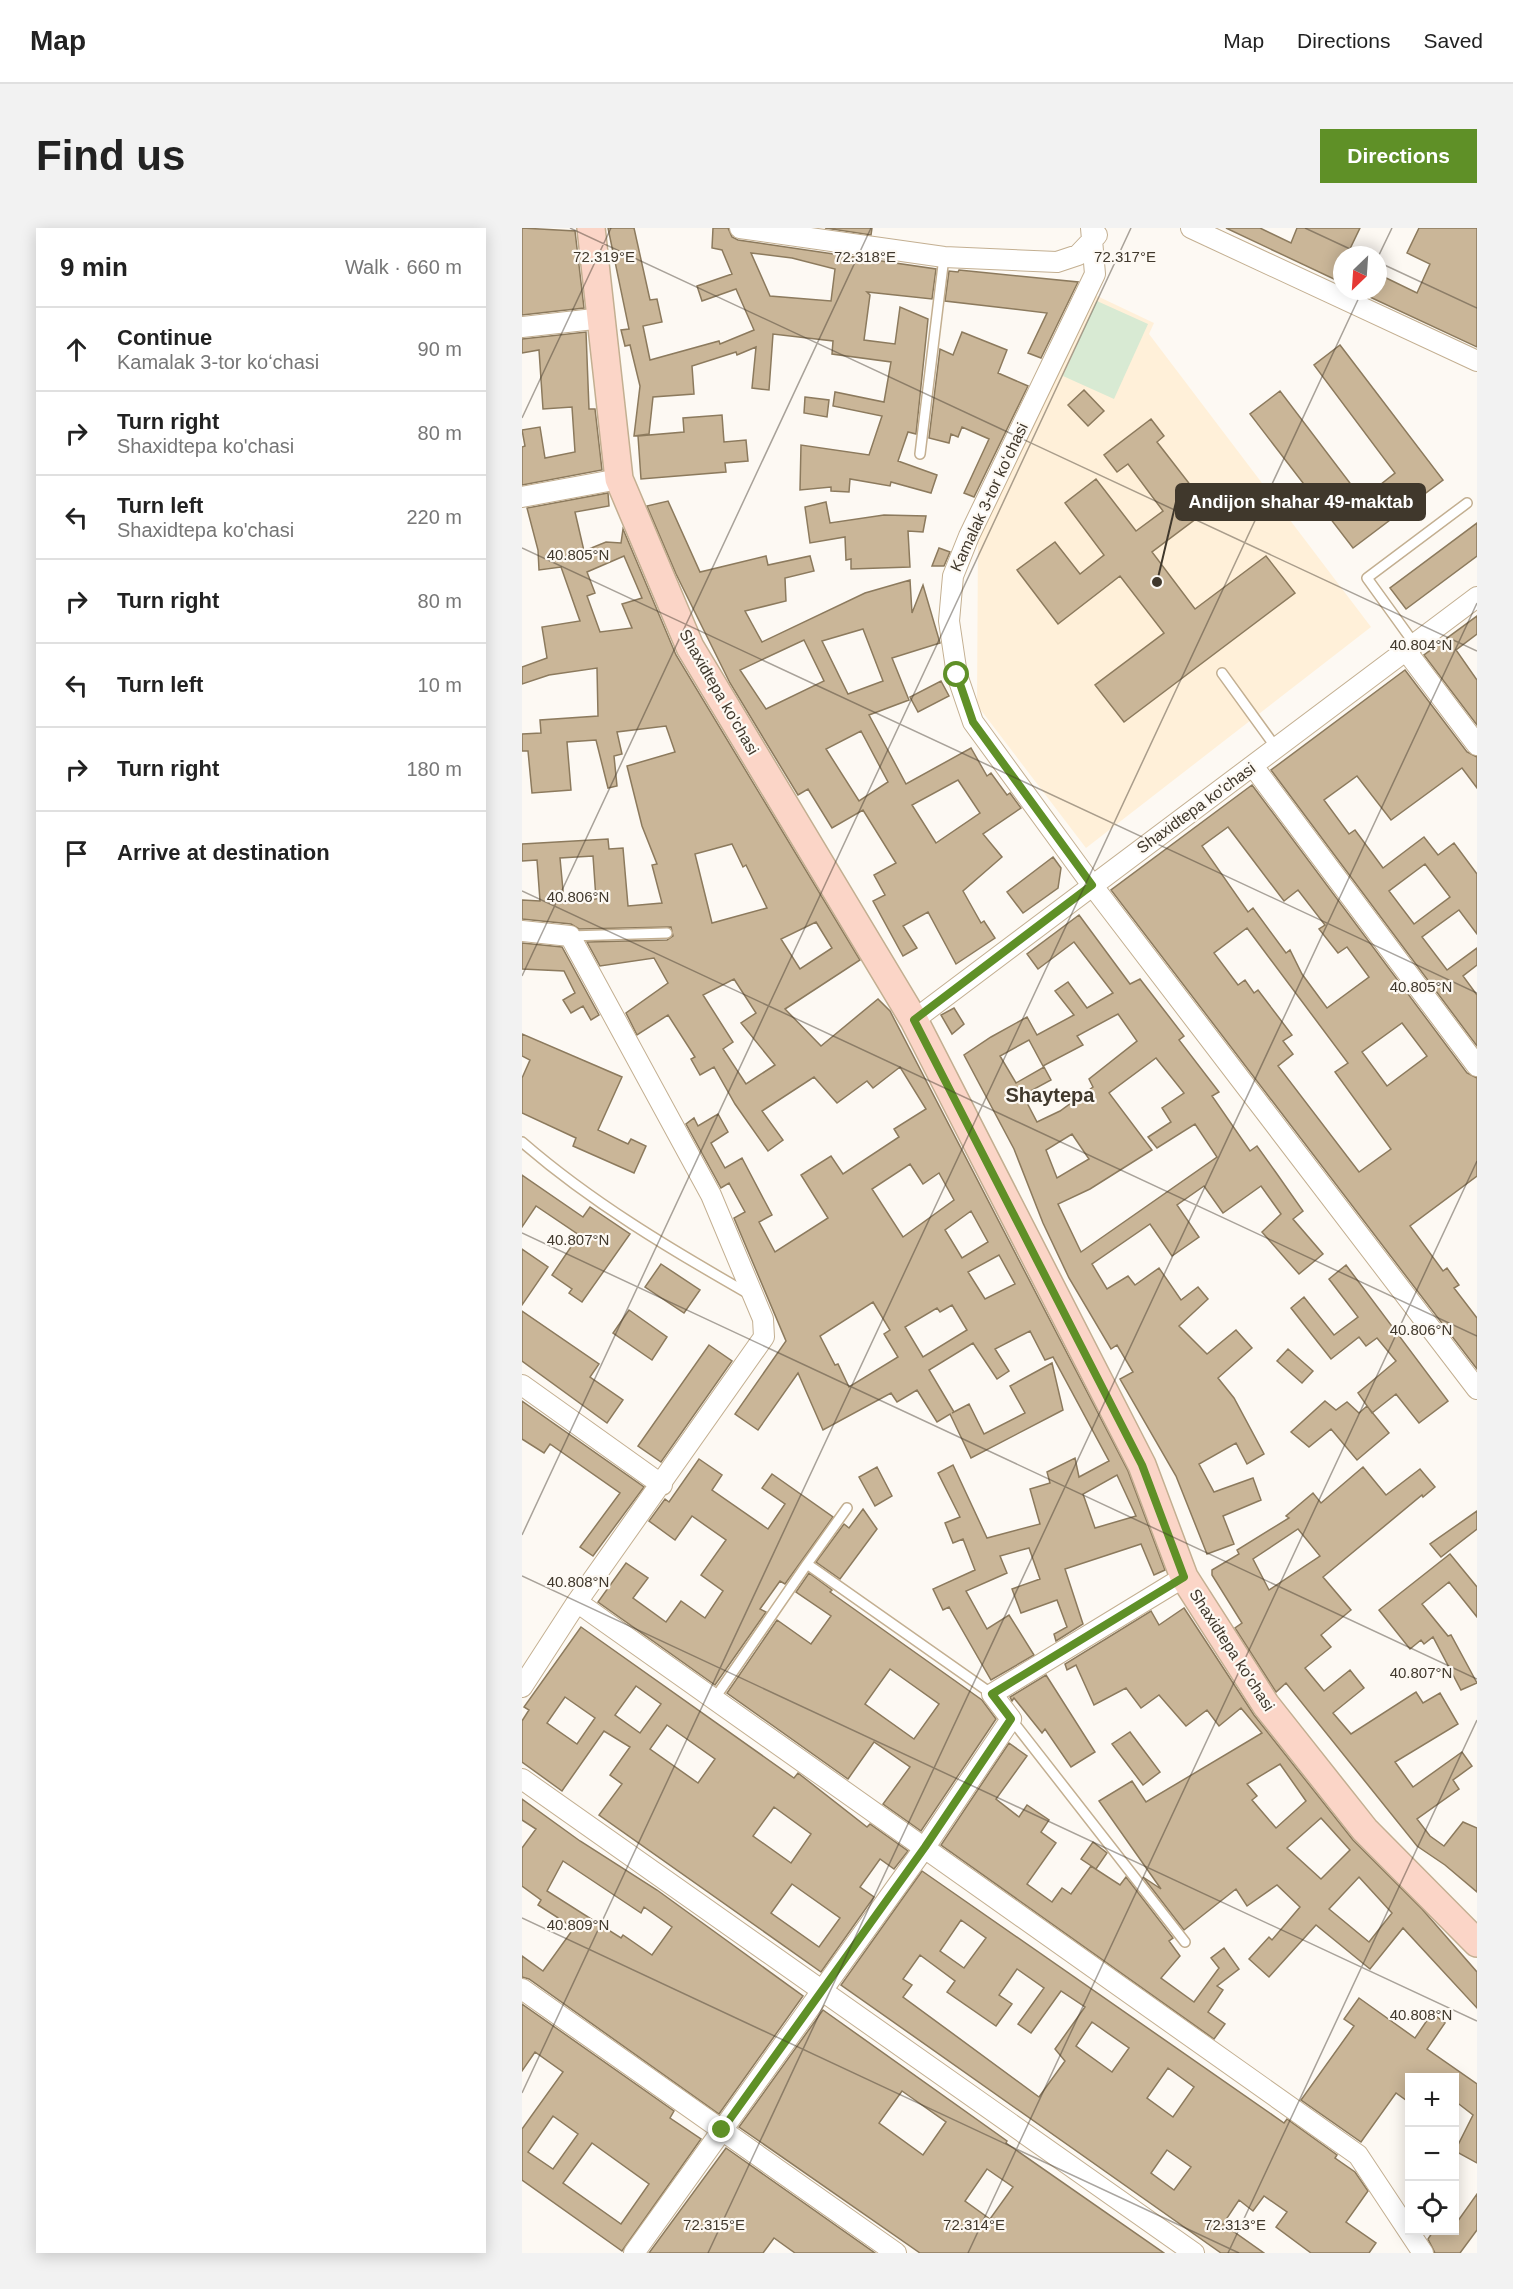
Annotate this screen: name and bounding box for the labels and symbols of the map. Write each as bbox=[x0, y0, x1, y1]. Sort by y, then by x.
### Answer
north arrow bbox=[1333, 246, 1387, 300]
text: 72.319°E bbox=[573, 248, 635, 265]
text: 72.318°E bbox=[834, 248, 896, 265]
text: 72.317°E bbox=[1094, 248, 1156, 265]
street label: Kamalak 3-tor koʻchasi bbox=[947, 420, 1031, 574]
callout: Andijon shahar 49-maktab bbox=[1176, 484, 1425, 520]
text: Andijon shahar 49-maktab bbox=[1188, 492, 1414, 512]
text: 40.805°N bbox=[547, 546, 609, 563]
street label: Shaxidtepa ko'chasi bbox=[676, 626, 762, 758]
text: 40.804°N bbox=[1390, 636, 1452, 653]
route start bbox=[943, 661, 969, 687]
street label: Shaxidtepa ko'chasi bbox=[1134, 759, 1258, 857]
text: 40.806°N bbox=[547, 888, 609, 905]
text: 40.805°N bbox=[1390, 978, 1452, 995]
district label: Shaytepa bbox=[1006, 1084, 1095, 1106]
text: 40.807°N bbox=[547, 1231, 609, 1248]
text: 40.806°N bbox=[1390, 1321, 1452, 1338]
text: 40.808°N bbox=[547, 1573, 609, 1590]
street label: Shaxidtepa ko'chasi bbox=[1186, 1586, 1278, 1714]
text: 40.807°N bbox=[1390, 1664, 1452, 1681]
text: 40.809°N bbox=[547, 1916, 609, 1933]
text: 40.808°N bbox=[1390, 2006, 1452, 2023]
route end bbox=[708, 2116, 734, 2142]
text: 72.315°E bbox=[683, 2216, 745, 2233]
text: 72.314°E bbox=[943, 2216, 1005, 2233]
text: 72.313°E bbox=[1204, 2216, 1266, 2233]

